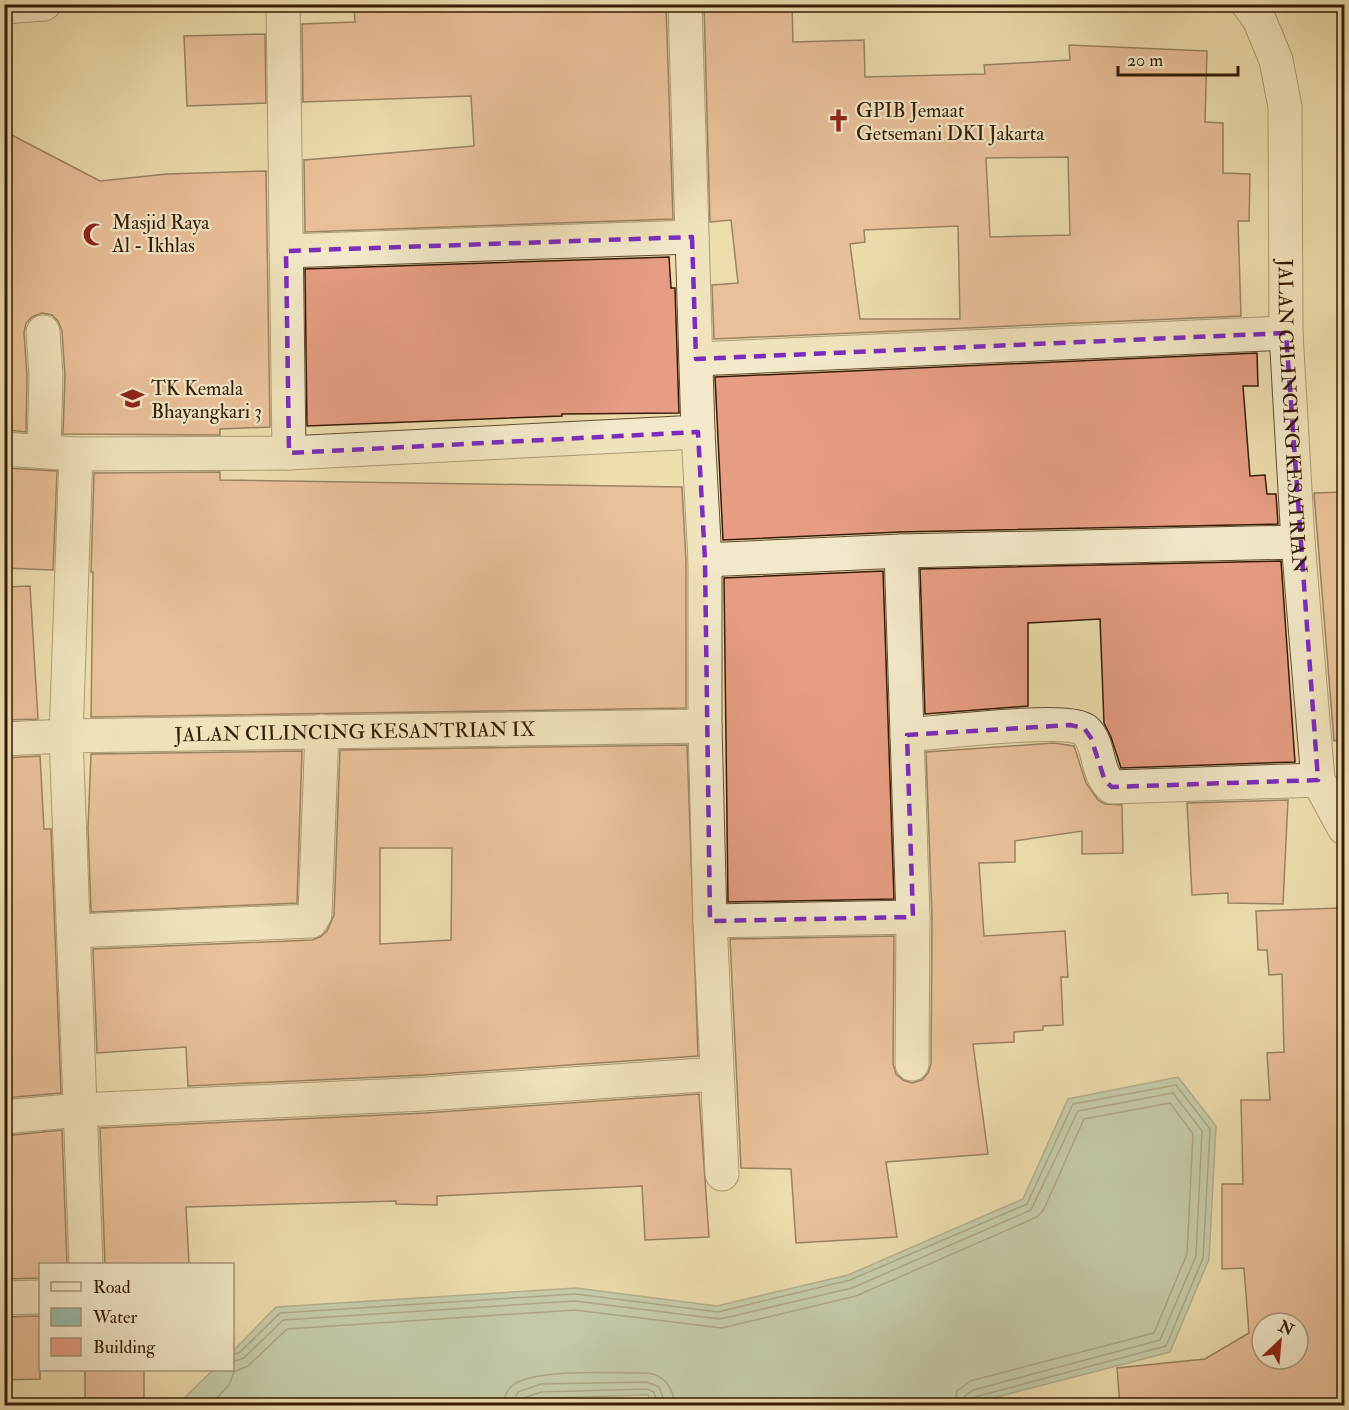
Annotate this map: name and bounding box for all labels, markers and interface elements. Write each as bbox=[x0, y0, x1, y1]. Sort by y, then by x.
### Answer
scale bar bbox=[1118, 39, 1238, 77]
text: 20 m bbox=[1127, 49, 1163, 72]
place label: GPIB Jemaat Getsemani DKI Jakarta bbox=[856, 98, 1045, 146]
church icon: GPIB Jemaat Getsemani DKI Jakarta bbox=[825, 108, 851, 134]
place label: Masjid Raya Al - Ikhlas bbox=[111, 210, 210, 258]
mosque icon: Masjid Raya Al - Ikhlas bbox=[81, 221, 107, 247]
street label: JALAN CILINCING KESATRIAN bbox=[1273, 258, 1313, 574]
place label: TK Kemala Bhayangkari 3 bbox=[151, 376, 262, 424]
school or university icon: TK Kemala Bhayangkari 3 bbox=[120, 386, 146, 412]
street label: JALAN CILINCING KESANTRIAN IX bbox=[173, 717, 536, 747]
legend bbox=[39, 1263, 234, 1371]
text: Road bbox=[93, 1276, 131, 1299]
text: Water bbox=[92, 1306, 137, 1329]
north arrow bbox=[1250, 1311, 1310, 1371]
text: N bbox=[1274, 1316, 1298, 1341]
text: Building bbox=[93, 1336, 156, 1359]

